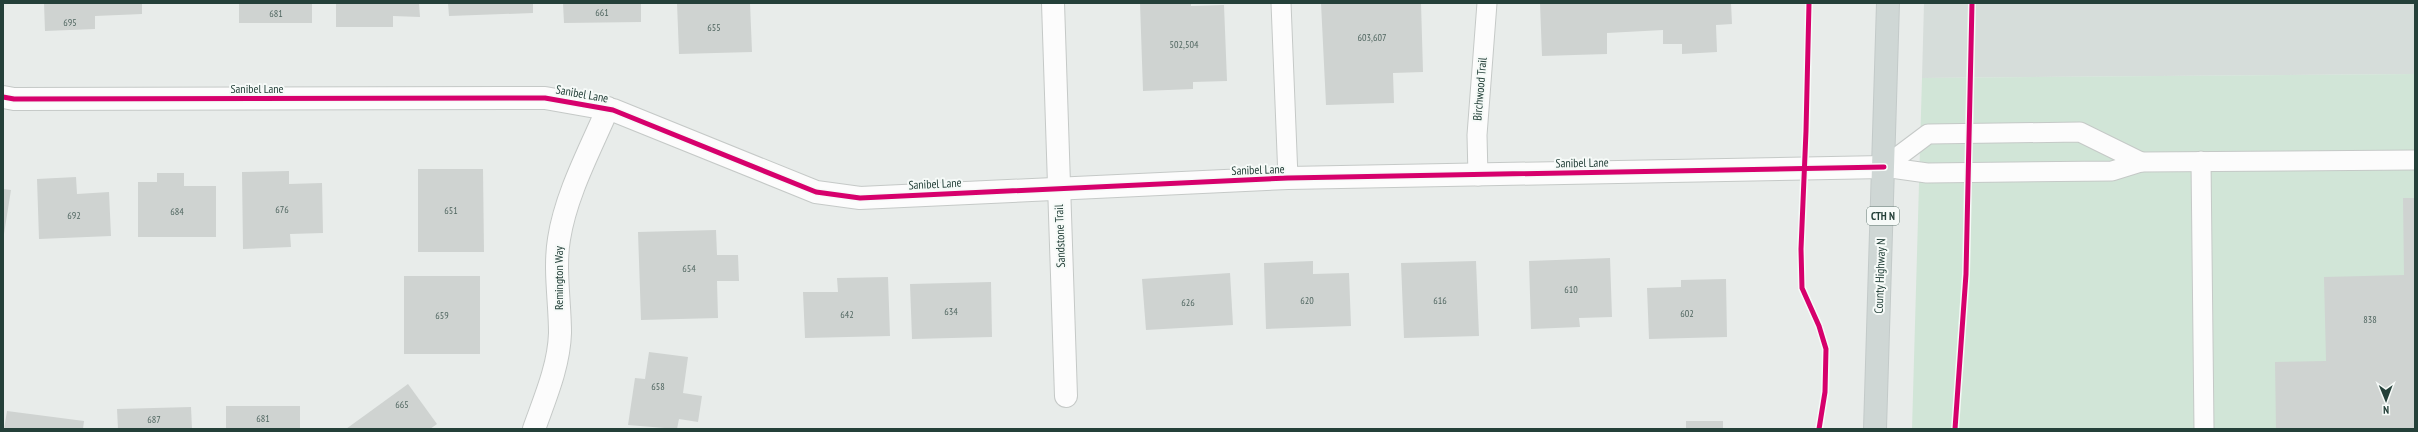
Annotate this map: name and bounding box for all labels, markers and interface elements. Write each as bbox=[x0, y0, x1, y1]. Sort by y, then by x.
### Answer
house number: 661 bbox=[595, 6, 609, 19]
house number: 681 bbox=[269, 7, 283, 20]
house number: 695 bbox=[63, 16, 77, 29]
house number: 655 bbox=[707, 21, 721, 34]
house number: 603,607 bbox=[1358, 31, 1386, 44]
house number: 502,504 bbox=[1170, 38, 1199, 51]
street label: Birchwood Trail bbox=[1469, 56, 1490, 121]
street label: Sanibel Lane bbox=[230, 81, 284, 96]
street label: Sanibel Lane bbox=[555, 82, 610, 106]
street label: Sanibel Lane bbox=[1555, 155, 1609, 170]
street label: Sanibel Lane bbox=[1231, 161, 1285, 178]
street label: Sanibel Lane bbox=[908, 175, 962, 192]
house number: 676 bbox=[275, 203, 289, 216]
house number: 651 bbox=[444, 204, 458, 217]
street label: Sandstone Trail bbox=[1051, 204, 1068, 268]
house number: 684 bbox=[170, 205, 184, 218]
road number: CTH N bbox=[1867, 207, 1899, 225]
house number: 692 bbox=[67, 209, 81, 222]
street label: County Highway N bbox=[1871, 238, 1888, 314]
street label: Remington Way bbox=[551, 245, 566, 310]
house number: 654 bbox=[682, 262, 696, 275]
house number: 610 bbox=[1564, 283, 1578, 296]
house number: 620 bbox=[1300, 294, 1314, 307]
house number: 616 bbox=[1433, 294, 1447, 307]
house number: 626 bbox=[1181, 296, 1195, 309]
house number: 634 bbox=[944, 305, 958, 318]
house number: 602 bbox=[1680, 307, 1694, 320]
house number: 642 bbox=[840, 308, 854, 321]
house number: 659 bbox=[435, 309, 449, 322]
house number: 838 bbox=[2363, 313, 2377, 326]
house number: 658 bbox=[651, 380, 665, 393]
north arrow bbox=[2366, 380, 2406, 420]
house number: 665 bbox=[395, 398, 409, 411]
text: N bbox=[2383, 403, 2389, 417]
house number: 681 bbox=[256, 412, 270, 425]
house number: 687 bbox=[147, 413, 161, 426]

